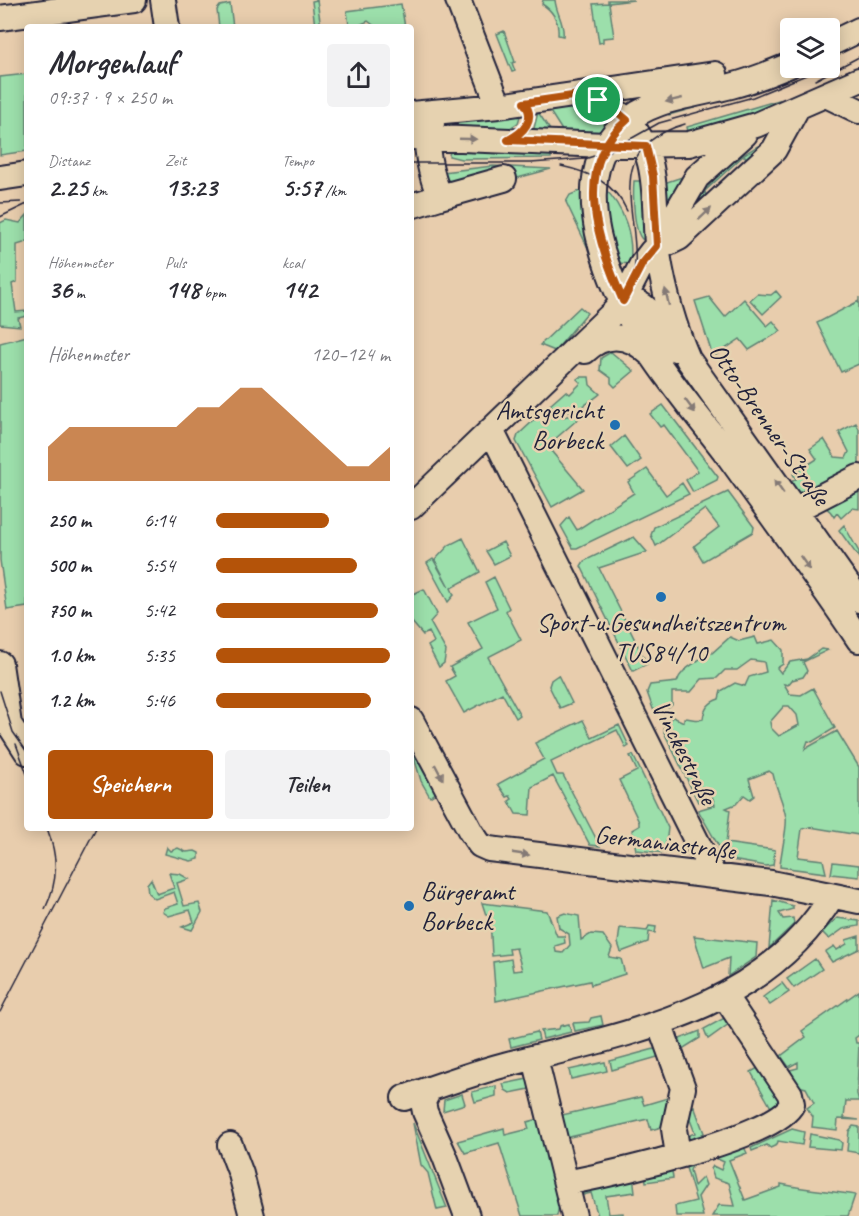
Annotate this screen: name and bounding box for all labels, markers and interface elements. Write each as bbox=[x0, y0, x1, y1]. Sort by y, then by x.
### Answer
map controls bbox=[780, 18, 840, 78]
button: layers bbox=[780, 18, 840, 78]
text: Morgenlauf bbox=[48, 41, 176, 83]
button: share bbox=[327, 44, 390, 107]
pin bbox=[572, 74, 623, 125]
icon: arrive bbox=[581, 83, 614, 116]
text: 09:37 · 9 × 250 m bbox=[48, 85, 172, 110]
one-way arrow bbox=[665, 95, 683, 105]
one-way arrow bbox=[458, 134, 477, 143]
text: Distanz bbox=[48, 151, 90, 171]
text: Zeit bbox=[165, 151, 186, 171]
text: Tempo bbox=[282, 151, 314, 171]
text: 2.25 bbox=[48, 171, 88, 204]
text: 13:23 bbox=[165, 171, 217, 204]
text: 5:57 bbox=[282, 171, 321, 204]
text: km bbox=[88, 181, 107, 201]
text: /km bbox=[321, 181, 346, 201]
one-way arrow bbox=[698, 208, 712, 222]
text: Höhenmeter bbox=[48, 253, 113, 273]
text: Puls bbox=[165, 253, 186, 273]
text: kcal bbox=[282, 253, 303, 273]
text: 36 bbox=[48, 273, 72, 306]
text: 148 bbox=[165, 273, 200, 306]
text: 142 bbox=[282, 273, 317, 306]
text: m bbox=[72, 283, 85, 303]
text: bpm bbox=[200, 283, 226, 303]
one-way arrow bbox=[661, 288, 671, 306]
street label: Otto-Brenner-Straße bbox=[701, 337, 839, 514]
text: Höhenmeter bbox=[48, 342, 129, 367]
text: 120–124 m bbox=[311, 342, 390, 367]
place label: Amtsgericht Borbeck bbox=[496, 394, 606, 457]
one-way arrow bbox=[684, 398, 696, 413]
marker: Amtsgericht Borbeck bbox=[608, 418, 622, 432]
one-way arrow bbox=[774, 479, 785, 495]
text: 250 m bbox=[48, 508, 91, 533]
text: 6:14 bbox=[144, 508, 175, 533]
text: 500 m bbox=[48, 553, 91, 578]
text: 5:54 bbox=[144, 553, 175, 578]
one-way arrow bbox=[799, 555, 810, 571]
marker: Sport-u.Gesundheitszentrum TUS84/10 bbox=[654, 590, 668, 604]
text: 750 m bbox=[48, 598, 91, 623]
text: 5:42 bbox=[144, 598, 175, 623]
place label: Sport-u.Gesundheitszentrum TUS84/10 bbox=[536, 606, 788, 669]
text: 1.0 km bbox=[48, 643, 95, 668]
text: 5:35 bbox=[144, 643, 175, 668]
text: 1.2 km bbox=[48, 688, 95, 713]
text: 5:46 bbox=[144, 688, 175, 713]
street label: Vinckestraße bbox=[644, 695, 726, 812]
button: Speichern bbox=[48, 750, 213, 819]
button: Teilen bbox=[225, 750, 390, 819]
one-way arrow bbox=[434, 764, 444, 781]
street label: Germaniastraße bbox=[593, 818, 739, 868]
one-way arrow bbox=[512, 850, 531, 859]
place label: Bürgeramt Borbeck bbox=[421, 875, 517, 938]
marker: Bürgeramt Borbeck bbox=[402, 899, 416, 913]

